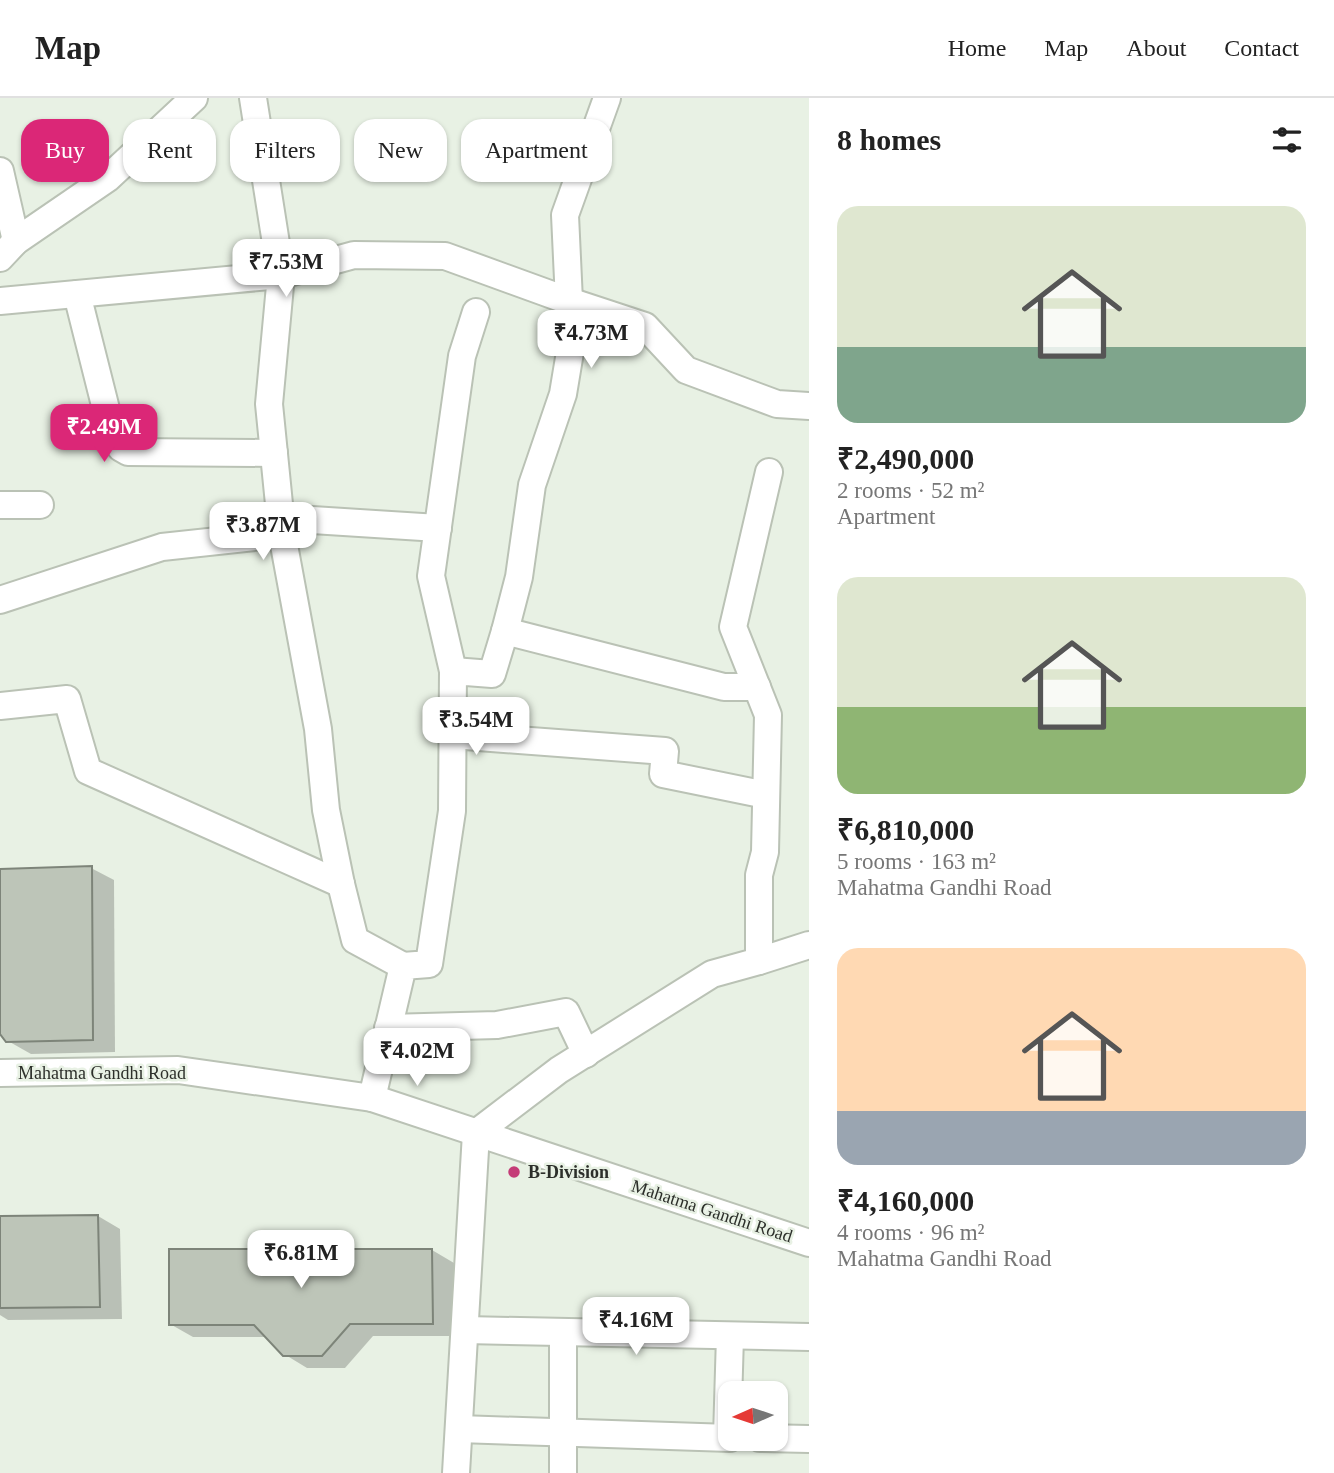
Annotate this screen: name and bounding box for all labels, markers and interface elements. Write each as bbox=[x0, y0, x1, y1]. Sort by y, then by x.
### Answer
text: Map bbox=[35, 30, 101, 66]
text: Home bbox=[948, 35, 1006, 61]
text: Map bbox=[1044, 35, 1088, 61]
text: About bbox=[1126, 35, 1186, 61]
text: Contact bbox=[1224, 35, 1299, 61]
chip: Buy bbox=[21, 119, 109, 182]
chip: Rent bbox=[123, 119, 216, 182]
chip: Filters bbox=[230, 119, 340, 182]
chip: New bbox=[354, 119, 447, 182]
chip: Apartment bbox=[461, 119, 612, 182]
icon: filters bbox=[1268, 121, 1306, 159]
text: 8 homes bbox=[837, 123, 941, 156]
pin: ₹7.53M bbox=[229, 240, 343, 299]
text: ₹7.53M bbox=[248, 249, 324, 274]
icon: home bbox=[1009, 251, 1135, 377]
pin: ₹4.73M bbox=[534, 310, 648, 370]
text: ₹4.73M bbox=[553, 320, 629, 345]
pin: ₹2.49M bbox=[47, 404, 161, 464]
text: ₹2.49M bbox=[66, 414, 142, 439]
text: ₹2,490,000 bbox=[837, 442, 974, 475]
text: 2 rooms · 52 m² bbox=[837, 478, 984, 503]
pin: ₹3.87M bbox=[206, 503, 320, 562]
text: Apartment bbox=[837, 504, 935, 529]
text: ₹3.87M bbox=[225, 512, 301, 537]
icon: home bbox=[1009, 622, 1135, 748]
pin: ₹3.54M bbox=[419, 698, 533, 757]
text: ₹3.54M bbox=[438, 707, 514, 732]
text: ₹6,810,000 bbox=[837, 813, 974, 846]
text: 5 rooms · 163 m² bbox=[837, 849, 996, 874]
text: Mahatma Gandhi Road bbox=[837, 875, 1052, 900]
icon: home bbox=[1009, 993, 1135, 1119]
pin: ₹4.02M bbox=[360, 1028, 474, 1088]
text: ₹4.02M bbox=[379, 1038, 455, 1063]
street label: Mahatma Gandhi Road bbox=[18, 1063, 186, 1083]
place label: B-Division bbox=[528, 1162, 609, 1182]
marker: B-Division bbox=[506, 1164, 522, 1180]
street label: Mahatma Gandhi Road bbox=[629, 1176, 795, 1246]
text: ₹4,160,000 bbox=[837, 1184, 974, 1217]
text: 4 rooms · 96 m² bbox=[837, 1220, 984, 1245]
pin: ₹6.81M bbox=[244, 1230, 358, 1290]
text: ₹6.81M bbox=[263, 1240, 339, 1265]
text: Mahatma Gandhi Road bbox=[837, 1246, 1052, 1271]
pin: ₹4.16M bbox=[579, 1298, 693, 1357]
text: ₹4.16M bbox=[598, 1307, 674, 1332]
north arrow bbox=[718, 1381, 788, 1451]
map controls bbox=[718, 1381, 788, 1451]

